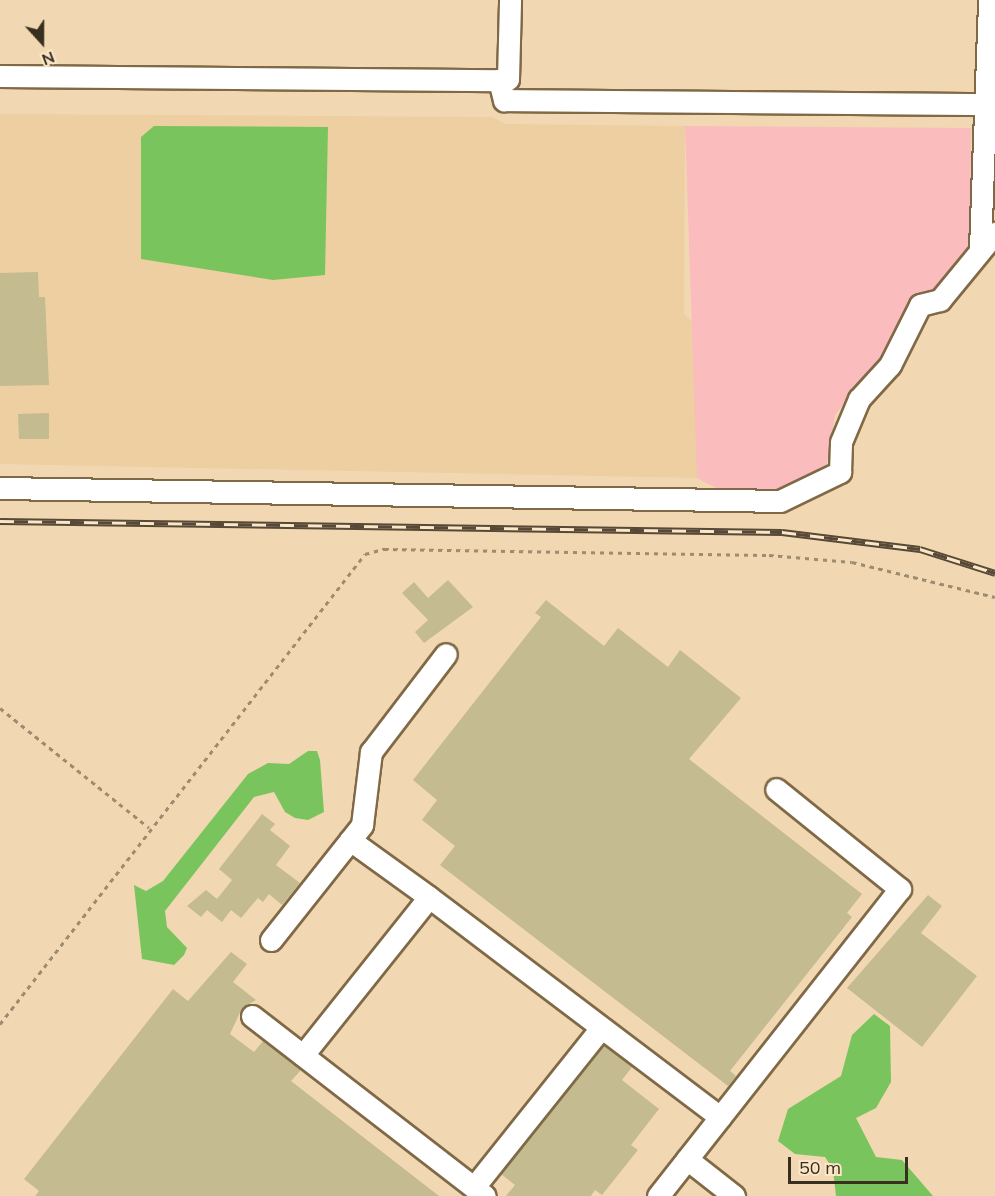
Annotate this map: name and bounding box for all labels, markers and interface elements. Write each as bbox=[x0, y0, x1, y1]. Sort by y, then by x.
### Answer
north arrow bbox=[12, 12, 72, 72]
text: N bbox=[39, 47, 58, 70]
scale bar bbox=[791, 1145, 911, 1183]
text: 50 m bbox=[799, 1156, 841, 1179]

